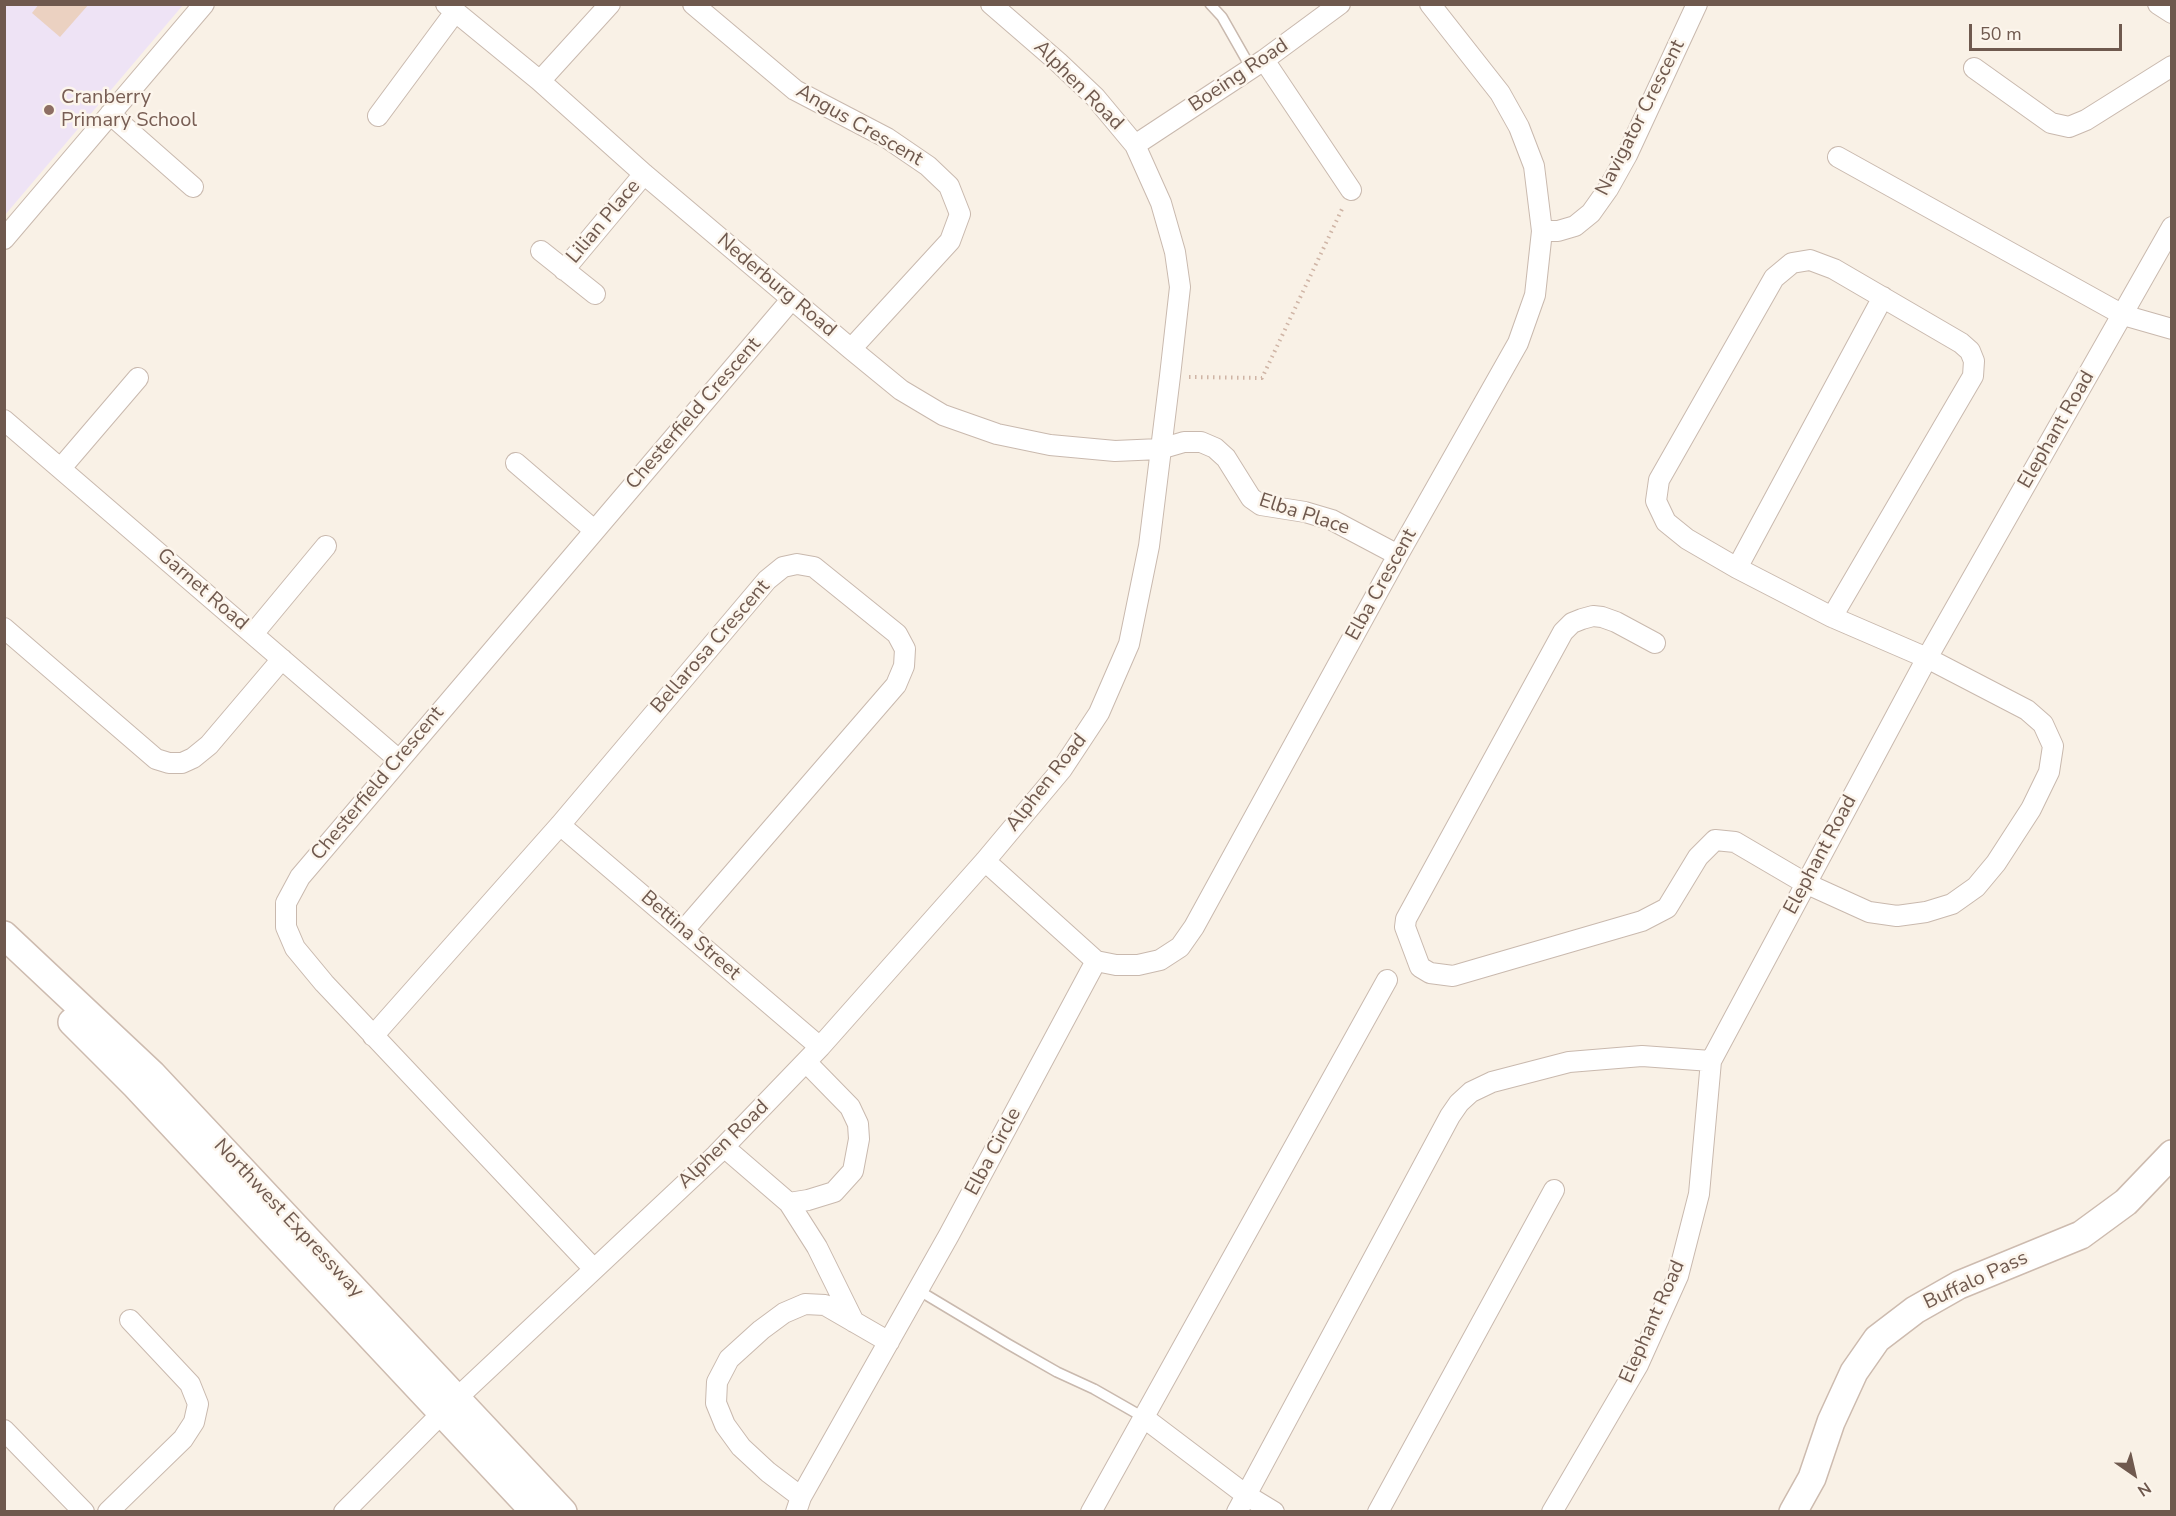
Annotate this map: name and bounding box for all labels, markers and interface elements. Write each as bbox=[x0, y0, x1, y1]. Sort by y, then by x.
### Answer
scale bar bbox=[1972, 12, 2125, 50]
text: 50 m bbox=[1980, 22, 2022, 46]
street label: Boeing Road bbox=[1185, 34, 1293, 118]
street label: Alphen Road bbox=[1028, 36, 1128, 136]
street label: Navigator Crescent bbox=[1591, 36, 1691, 200]
street label: Angus Crescent bbox=[791, 80, 927, 172]
place label: Cranberry Primary School bbox=[61, 86, 197, 133]
marker: Cranberry Primary School bbox=[42, 103, 56, 117]
street label: Lilian Place bbox=[562, 175, 646, 269]
street label: Nederburg Road bbox=[712, 229, 840, 343]
street label: Chesterfield Crescent bbox=[621, 333, 767, 495]
street label: Elephant Road bbox=[2014, 367, 2100, 493]
street label: Elba Place bbox=[1256, 489, 1352, 541]
street label: Elba Crescent bbox=[1341, 525, 1423, 645]
street label: Garnet Road bbox=[152, 544, 252, 636]
street label: Bellarosa Crescent bbox=[647, 575, 775, 719]
street label: Chesterfield Crescent bbox=[307, 702, 449, 866]
street label: Alphen Road bbox=[1001, 729, 1093, 837]
street label: Elephant Road bbox=[1779, 791, 1863, 919]
street label: Bettina Street bbox=[635, 886, 745, 986]
street label: Alphen Road bbox=[674, 1096, 774, 1194]
street label: Elba Circle bbox=[961, 1104, 1027, 1200]
street label: Northwest Expressway bbox=[208, 1134, 368, 1304]
street label: Buffalo Pass bbox=[1920, 1246, 2032, 1316]
street label: Elephant Road bbox=[1615, 1257, 1691, 1387]
north arrow bbox=[2104, 1444, 2164, 1504]
text: N bbox=[2133, 1476, 2155, 1501]

